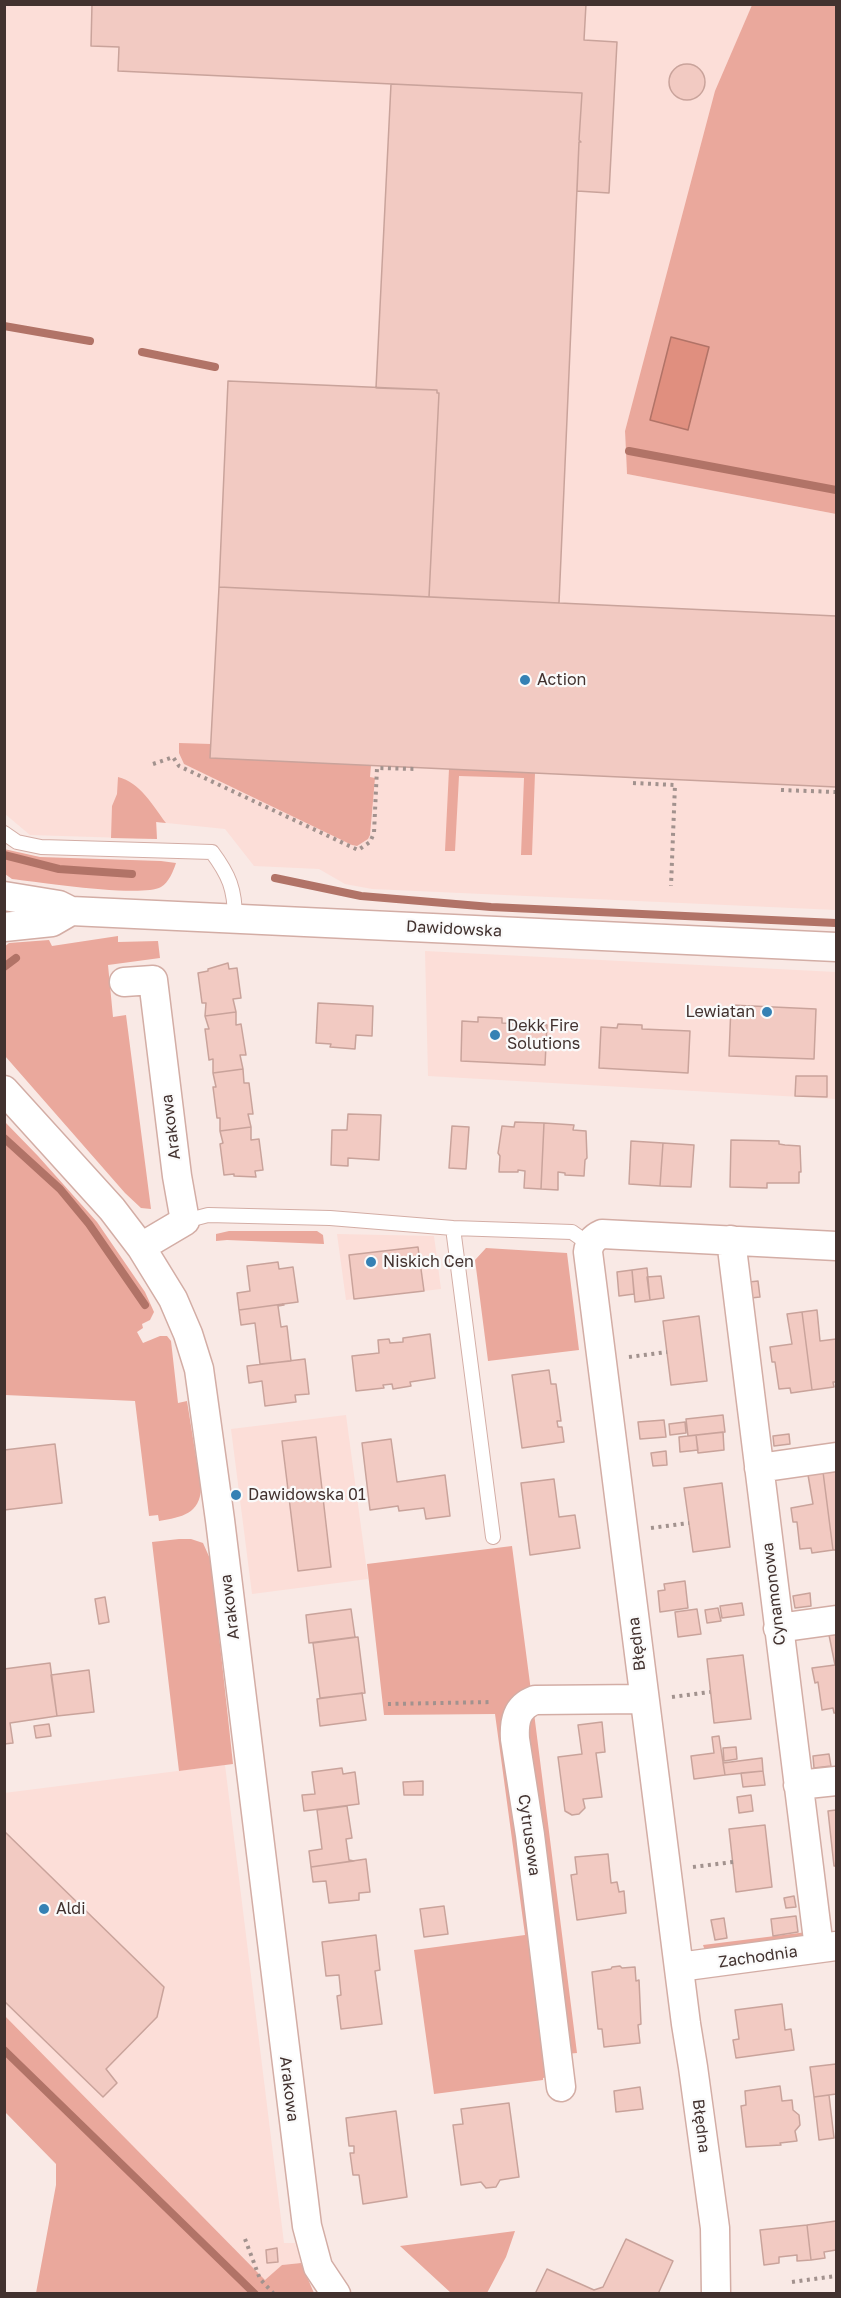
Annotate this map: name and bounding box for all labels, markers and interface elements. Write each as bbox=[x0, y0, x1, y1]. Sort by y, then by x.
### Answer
place label: Action bbox=[537, 670, 586, 690]
marker: Action bbox=[518, 673, 532, 687]
street label: Dawidowska bbox=[406, 917, 502, 941]
place label: Lewiatan bbox=[686, 1002, 755, 1022]
marker: Lewiatan bbox=[760, 1005, 774, 1019]
place label: Dekk Fire Solutions bbox=[507, 1016, 580, 1054]
marker: Dekk Fire Solutions bbox=[488, 1028, 502, 1042]
street label: Arakowa bbox=[157, 1093, 185, 1161]
place label: Niskich Cen bbox=[383, 1252, 474, 1272]
marker: Niskich Cen bbox=[364, 1255, 378, 1269]
place label: Dawidowska 01 bbox=[248, 1485, 366, 1505]
marker: Dawidowska 01 bbox=[229, 1488, 243, 1502]
street label: Cynamonowa bbox=[758, 1541, 790, 1647]
street label: Arakowa bbox=[216, 1573, 244, 1641]
street label: Błędna bbox=[624, 1616, 650, 1672]
street label: Cytrusowa bbox=[514, 1793, 544, 1877]
place label: Aldi bbox=[56, 1899, 85, 1919]
marker: Aldi bbox=[37, 1902, 51, 1916]
street label: Zachodnia bbox=[717, 1942, 799, 1972]
street label: Arakowa bbox=[275, 2055, 303, 2123]
street label: Błędna bbox=[688, 2098, 714, 2154]

